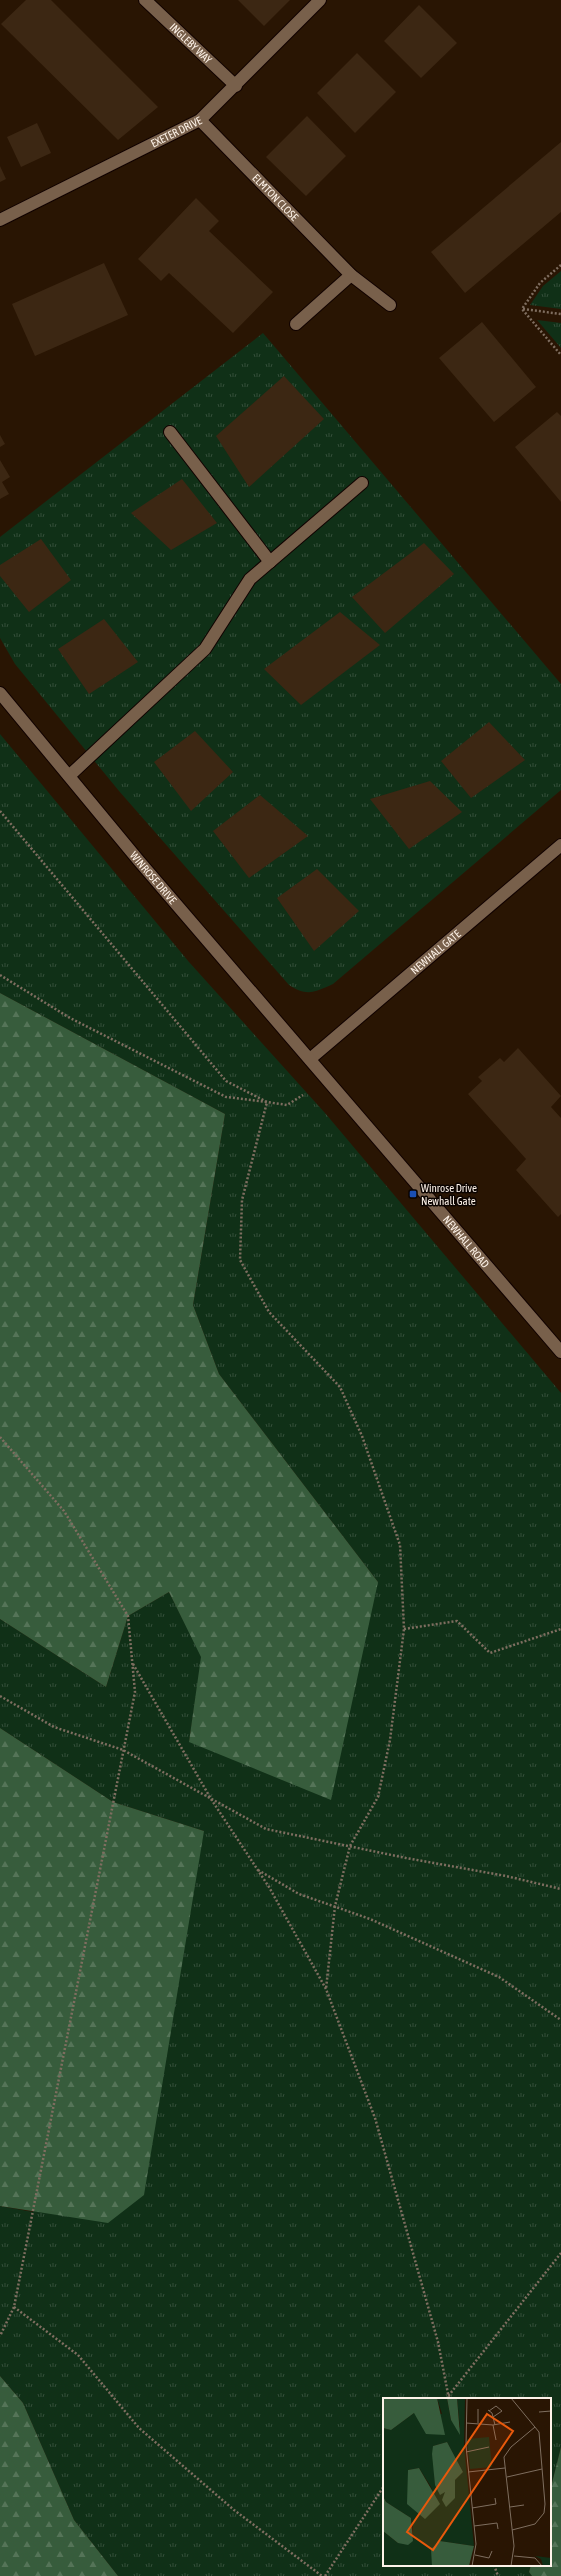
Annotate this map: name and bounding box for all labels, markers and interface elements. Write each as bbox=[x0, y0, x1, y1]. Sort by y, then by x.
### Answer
street label: INGLEBY WAY bbox=[167, 21, 214, 66]
street label: EXETER DRIVE bbox=[149, 114, 204, 150]
street label: ELMTON CLOSE bbox=[250, 172, 301, 223]
street label: WINROSE DRIVE bbox=[128, 849, 179, 906]
street label: NEWHALL GATE bbox=[408, 927, 463, 976]
place label: Winrose Drive Newhall Gate bbox=[421, 1182, 477, 1207]
marker: Winrose Drive Newhall Gate bbox=[408, 1189, 418, 1199]
street label: NEWHALL ROAD bbox=[441, 1213, 492, 1270]
inset map bbox=[383, 2398, 551, 2566]

